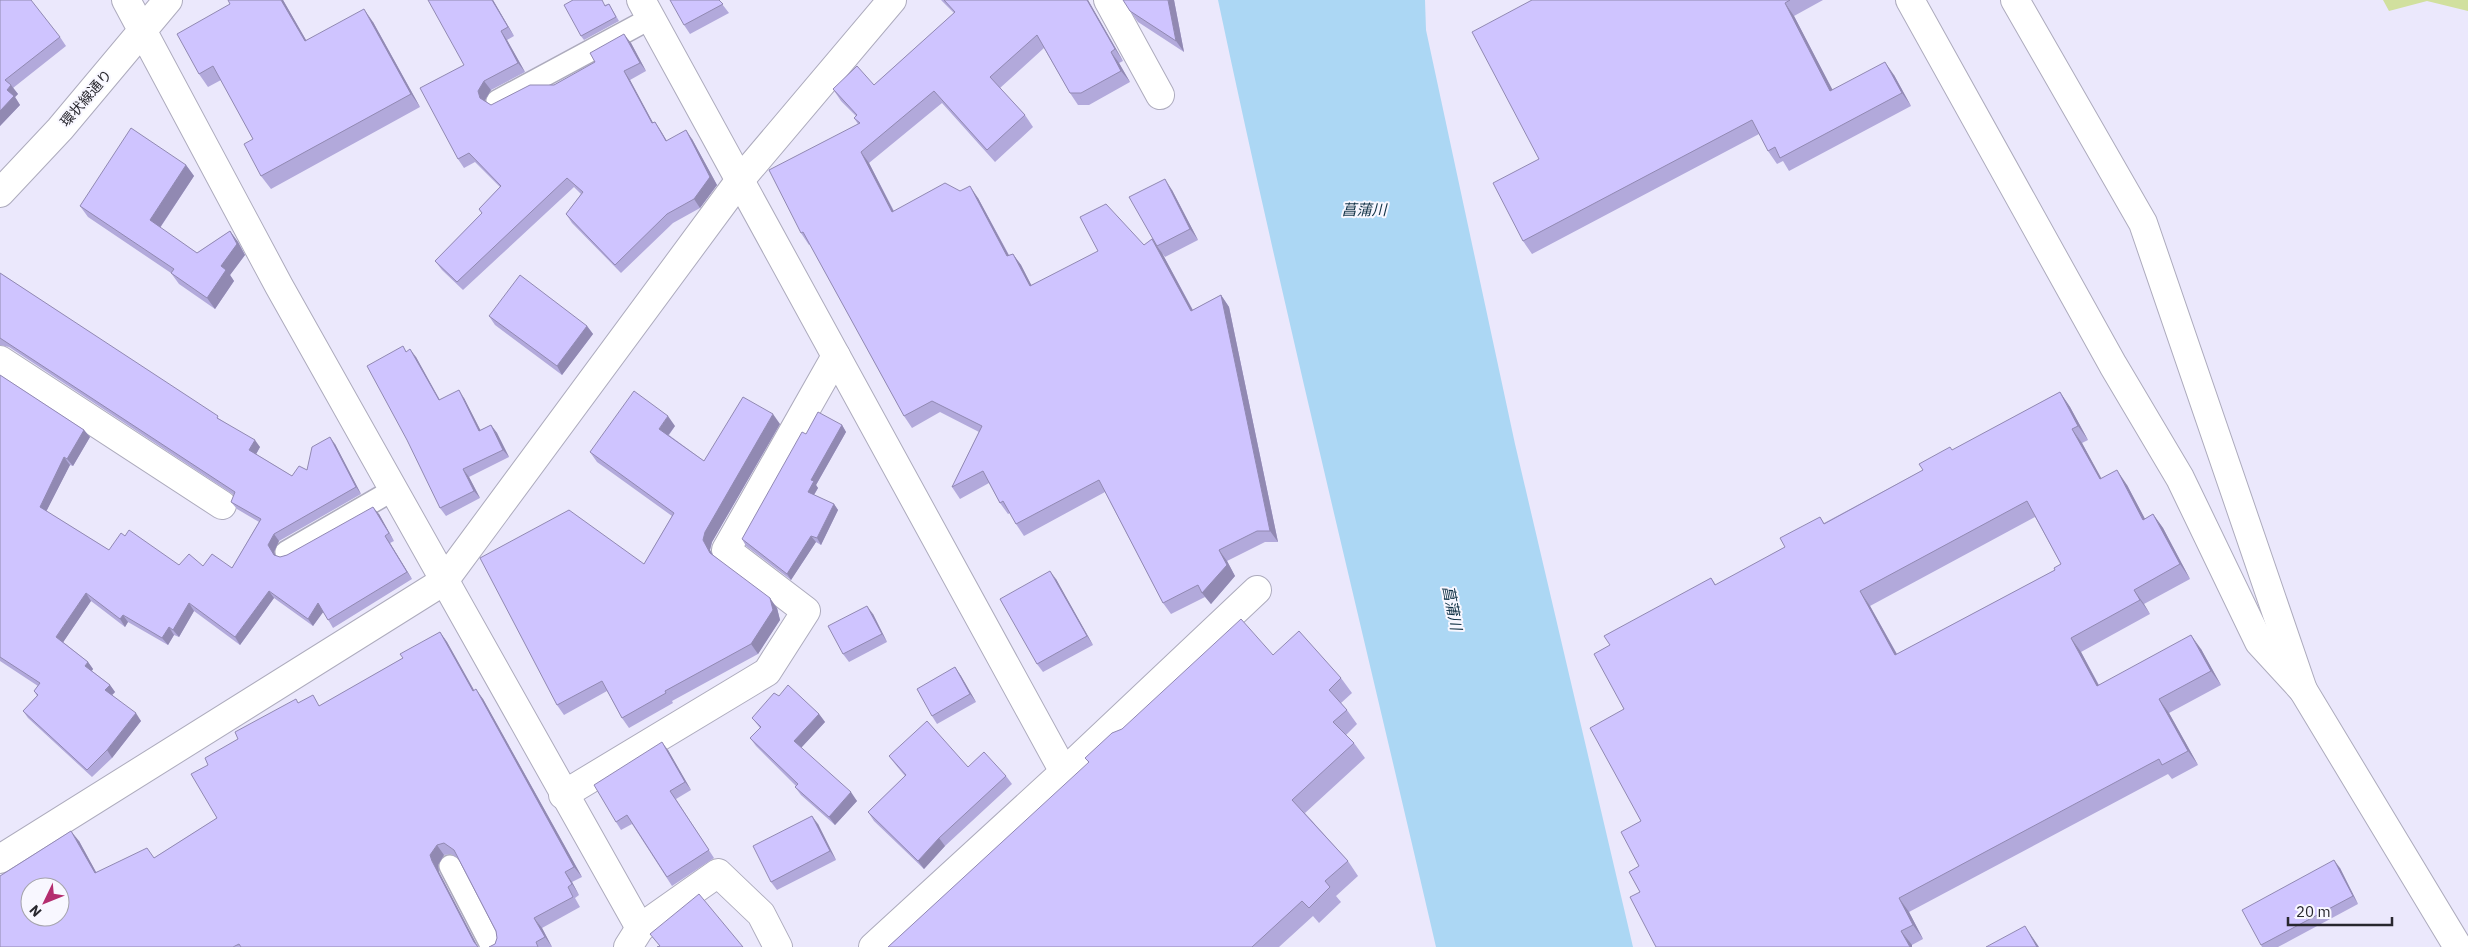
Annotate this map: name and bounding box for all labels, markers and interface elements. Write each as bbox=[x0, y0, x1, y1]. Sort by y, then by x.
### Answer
street label: 環状線通り bbox=[56, 66, 116, 130]
water label: 菖蒲川 bbox=[1341, 200, 1388, 219]
water label: 菖蒲川 bbox=[1439, 584, 1466, 634]
north arrow bbox=[20, 877, 70, 927]
scale bar bbox=[2288, 894, 2392, 926]
text: N bbox=[25, 901, 46, 921]
text: 20 m bbox=[2296, 902, 2331, 921]

